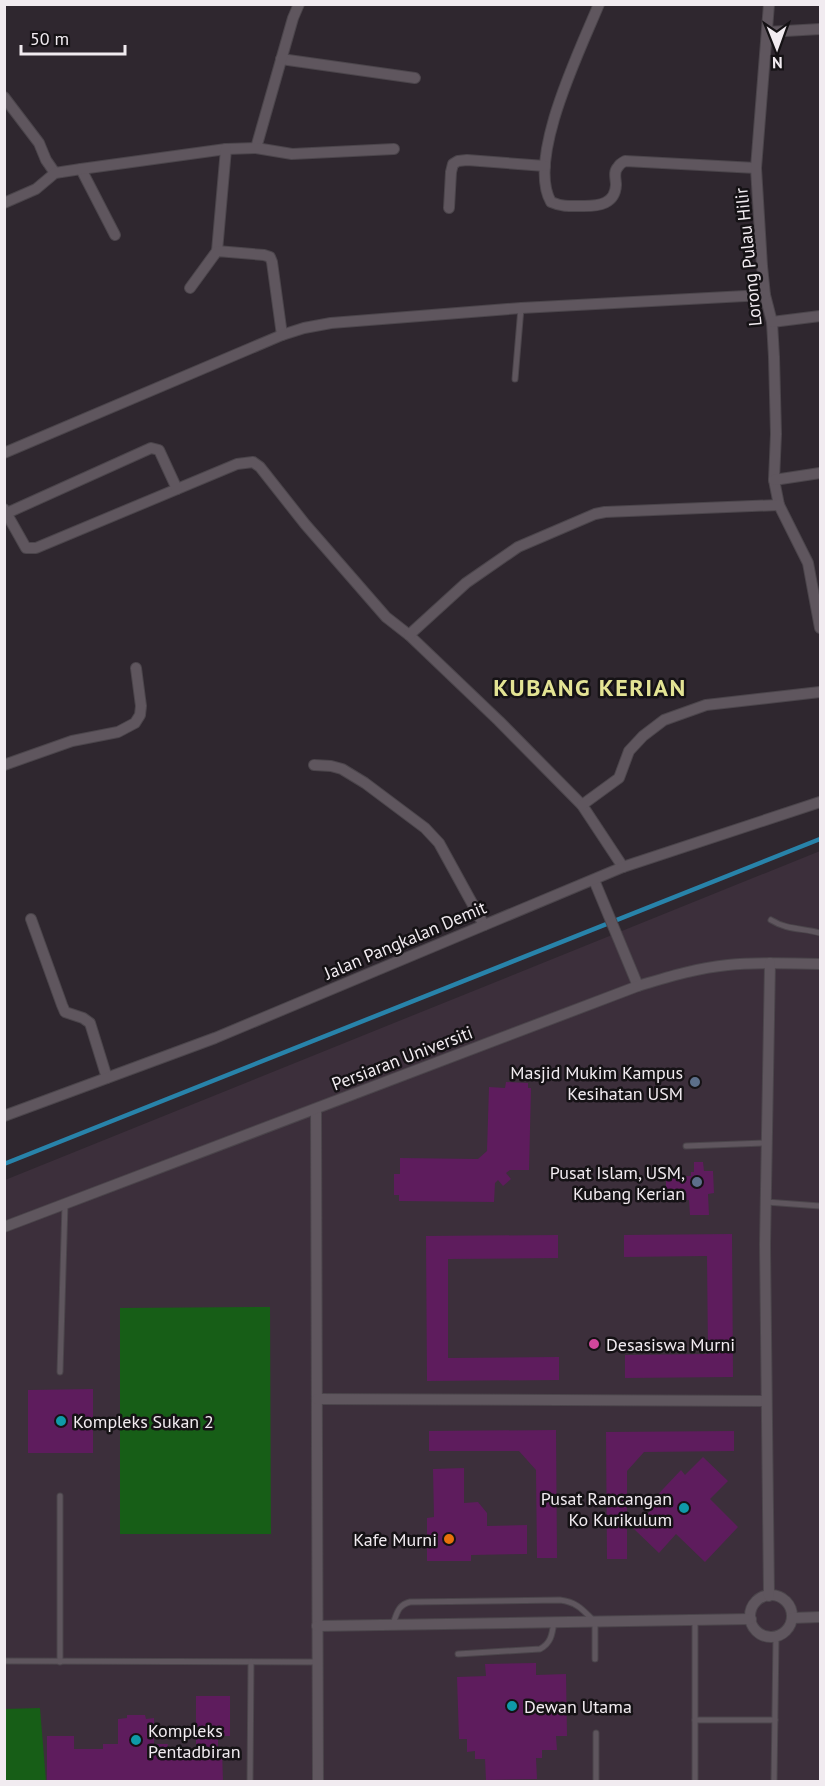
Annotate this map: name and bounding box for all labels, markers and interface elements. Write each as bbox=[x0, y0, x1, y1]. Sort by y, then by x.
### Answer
scale bar bbox=[21, 18, 124, 56]
north arrow bbox=[747, 18, 807, 78]
text: 50 m bbox=[30, 27, 69, 50]
text: N bbox=[772, 53, 783, 73]
street label: Lorong Pulau Hilir bbox=[729, 187, 767, 327]
district label: KUBANG KERIAN bbox=[493, 672, 687, 703]
street label: Jalan Pangkalan Demit bbox=[320, 895, 489, 985]
street label: Persiaran Universiti bbox=[328, 1021, 476, 1095]
place label: Masjid Mukim Kampus Kesihatan USM bbox=[510, 1061, 683, 1105]
marker: Masjid Mukim Kampus Kesihatan USM bbox=[688, 1075, 702, 1089]
place label: Pusat Islam, USM, Kubang Kerian bbox=[550, 1161, 685, 1205]
marker: Pusat Islam, USM, Kubang Kerian bbox=[690, 1175, 704, 1189]
place label: Desasiswa Murni bbox=[606, 1333, 735, 1356]
marker: Desasiswa Murni bbox=[587, 1337, 601, 1351]
place label: Kompleks Sukan 2 bbox=[73, 1410, 214, 1433]
marker: Kompleks Sukan 2 bbox=[54, 1414, 68, 1428]
place label: Pusat Rancangan Ko Kurikulum bbox=[541, 1487, 672, 1531]
marker: Pusat Rancangan Ko Kurikulum bbox=[677, 1501, 691, 1515]
place label: Kafe Murni bbox=[353, 1528, 437, 1551]
marker: Kafe Murni bbox=[442, 1532, 456, 1546]
place label: Dewan Utama bbox=[524, 1695, 632, 1718]
marker: Dewan Utama bbox=[505, 1699, 519, 1713]
place label: Kompleks Pentadbiran bbox=[148, 1719, 241, 1763]
marker: Kompleks Pentadbiran bbox=[129, 1733, 143, 1747]

